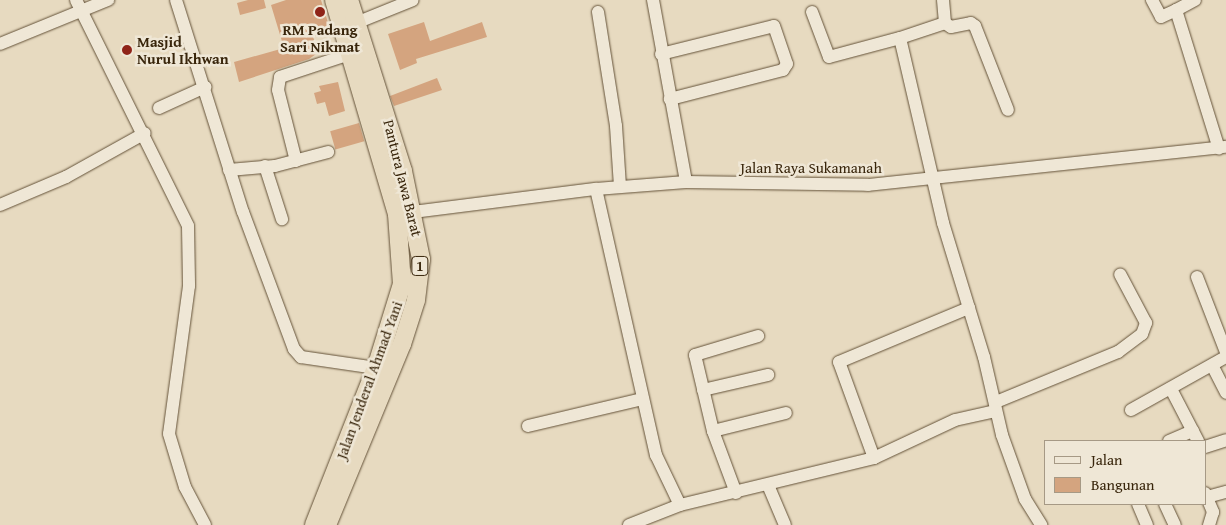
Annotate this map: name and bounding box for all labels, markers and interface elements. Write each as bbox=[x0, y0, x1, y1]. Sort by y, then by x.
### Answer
marker: RM Padang Sari Nikmat bbox=[314, 6, 326, 18]
place label: RM Padang Sari Nikmat bbox=[280, 20, 360, 55]
place label: Masjid Nurul Ikhwan bbox=[137, 32, 229, 67]
marker: Masjid Nurul Ikhwan bbox=[121, 44, 133, 56]
street label: Pantura Jawa Barat bbox=[380, 118, 426, 238]
street label: Jalan Raya Sukamanah bbox=[740, 159, 882, 177]
road number: 1 bbox=[411, 255, 429, 278]
street label: Jalan Jenderal Ahmad Yani bbox=[332, 299, 406, 461]
legend bbox=[1044, 440, 1206, 505]
text: Jalan bbox=[1091, 449, 1123, 470]
text: Bangunan bbox=[1091, 474, 1155, 495]

